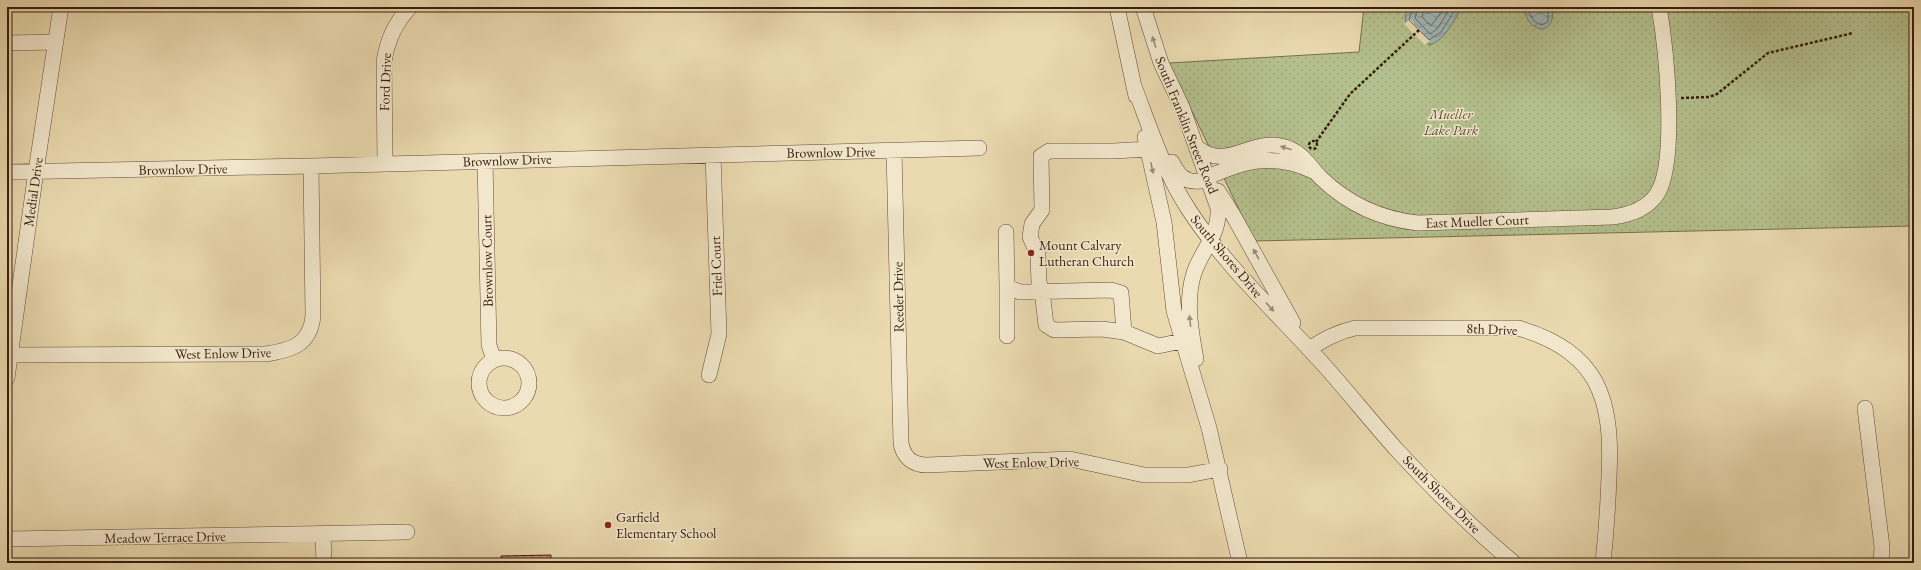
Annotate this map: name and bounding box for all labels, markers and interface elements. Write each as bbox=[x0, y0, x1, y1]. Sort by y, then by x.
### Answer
one-way arrow bbox=[1151, 35, 1157, 47]
street label: Ford Drive bbox=[375, 52, 395, 111]
street label: South Franklin Street Road bbox=[1151, 54, 1223, 197]
park label: Mueller Lake Park bbox=[1423, 105, 1479, 139]
street label: Brownlow Drive bbox=[786, 142, 876, 162]
one-way arrow bbox=[1279, 145, 1291, 151]
street label: Brownlow Drive bbox=[462, 149, 552, 171]
street label: Medial Drive bbox=[19, 156, 47, 228]
street label: Brownlow Drive bbox=[138, 159, 228, 179]
one-way arrow bbox=[1150, 162, 1156, 174]
street label: East Mueller Court bbox=[1425, 210, 1530, 232]
street label: South Shores Drive bbox=[1187, 211, 1267, 302]
street label: Brownlow Court bbox=[477, 214, 497, 307]
street label: Friel Court bbox=[706, 235, 726, 296]
place label: Mount Calvary Lutheran Church bbox=[1039, 236, 1134, 270]
marker: Mount Calvary Lutheran Church bbox=[1026, 248, 1036, 258]
one-way arrow bbox=[1252, 249, 1259, 260]
street label: Reeder Drive bbox=[888, 261, 908, 332]
one-way arrow bbox=[1266, 302, 1275, 312]
one-way arrow bbox=[1187, 315, 1194, 327]
street label: 8th Drive bbox=[1466, 319, 1518, 339]
street label: West Enlow Drive bbox=[175, 343, 272, 363]
street label: South Shores Drive bbox=[1399, 451, 1485, 537]
street label: West Enlow Drive bbox=[983, 452, 1080, 472]
place label: Garfield Elementary School bbox=[616, 508, 717, 542]
marker: Garfield Elementary School bbox=[603, 520, 613, 530]
street label: Meadow Terrace Drive bbox=[104, 527, 226, 547]

